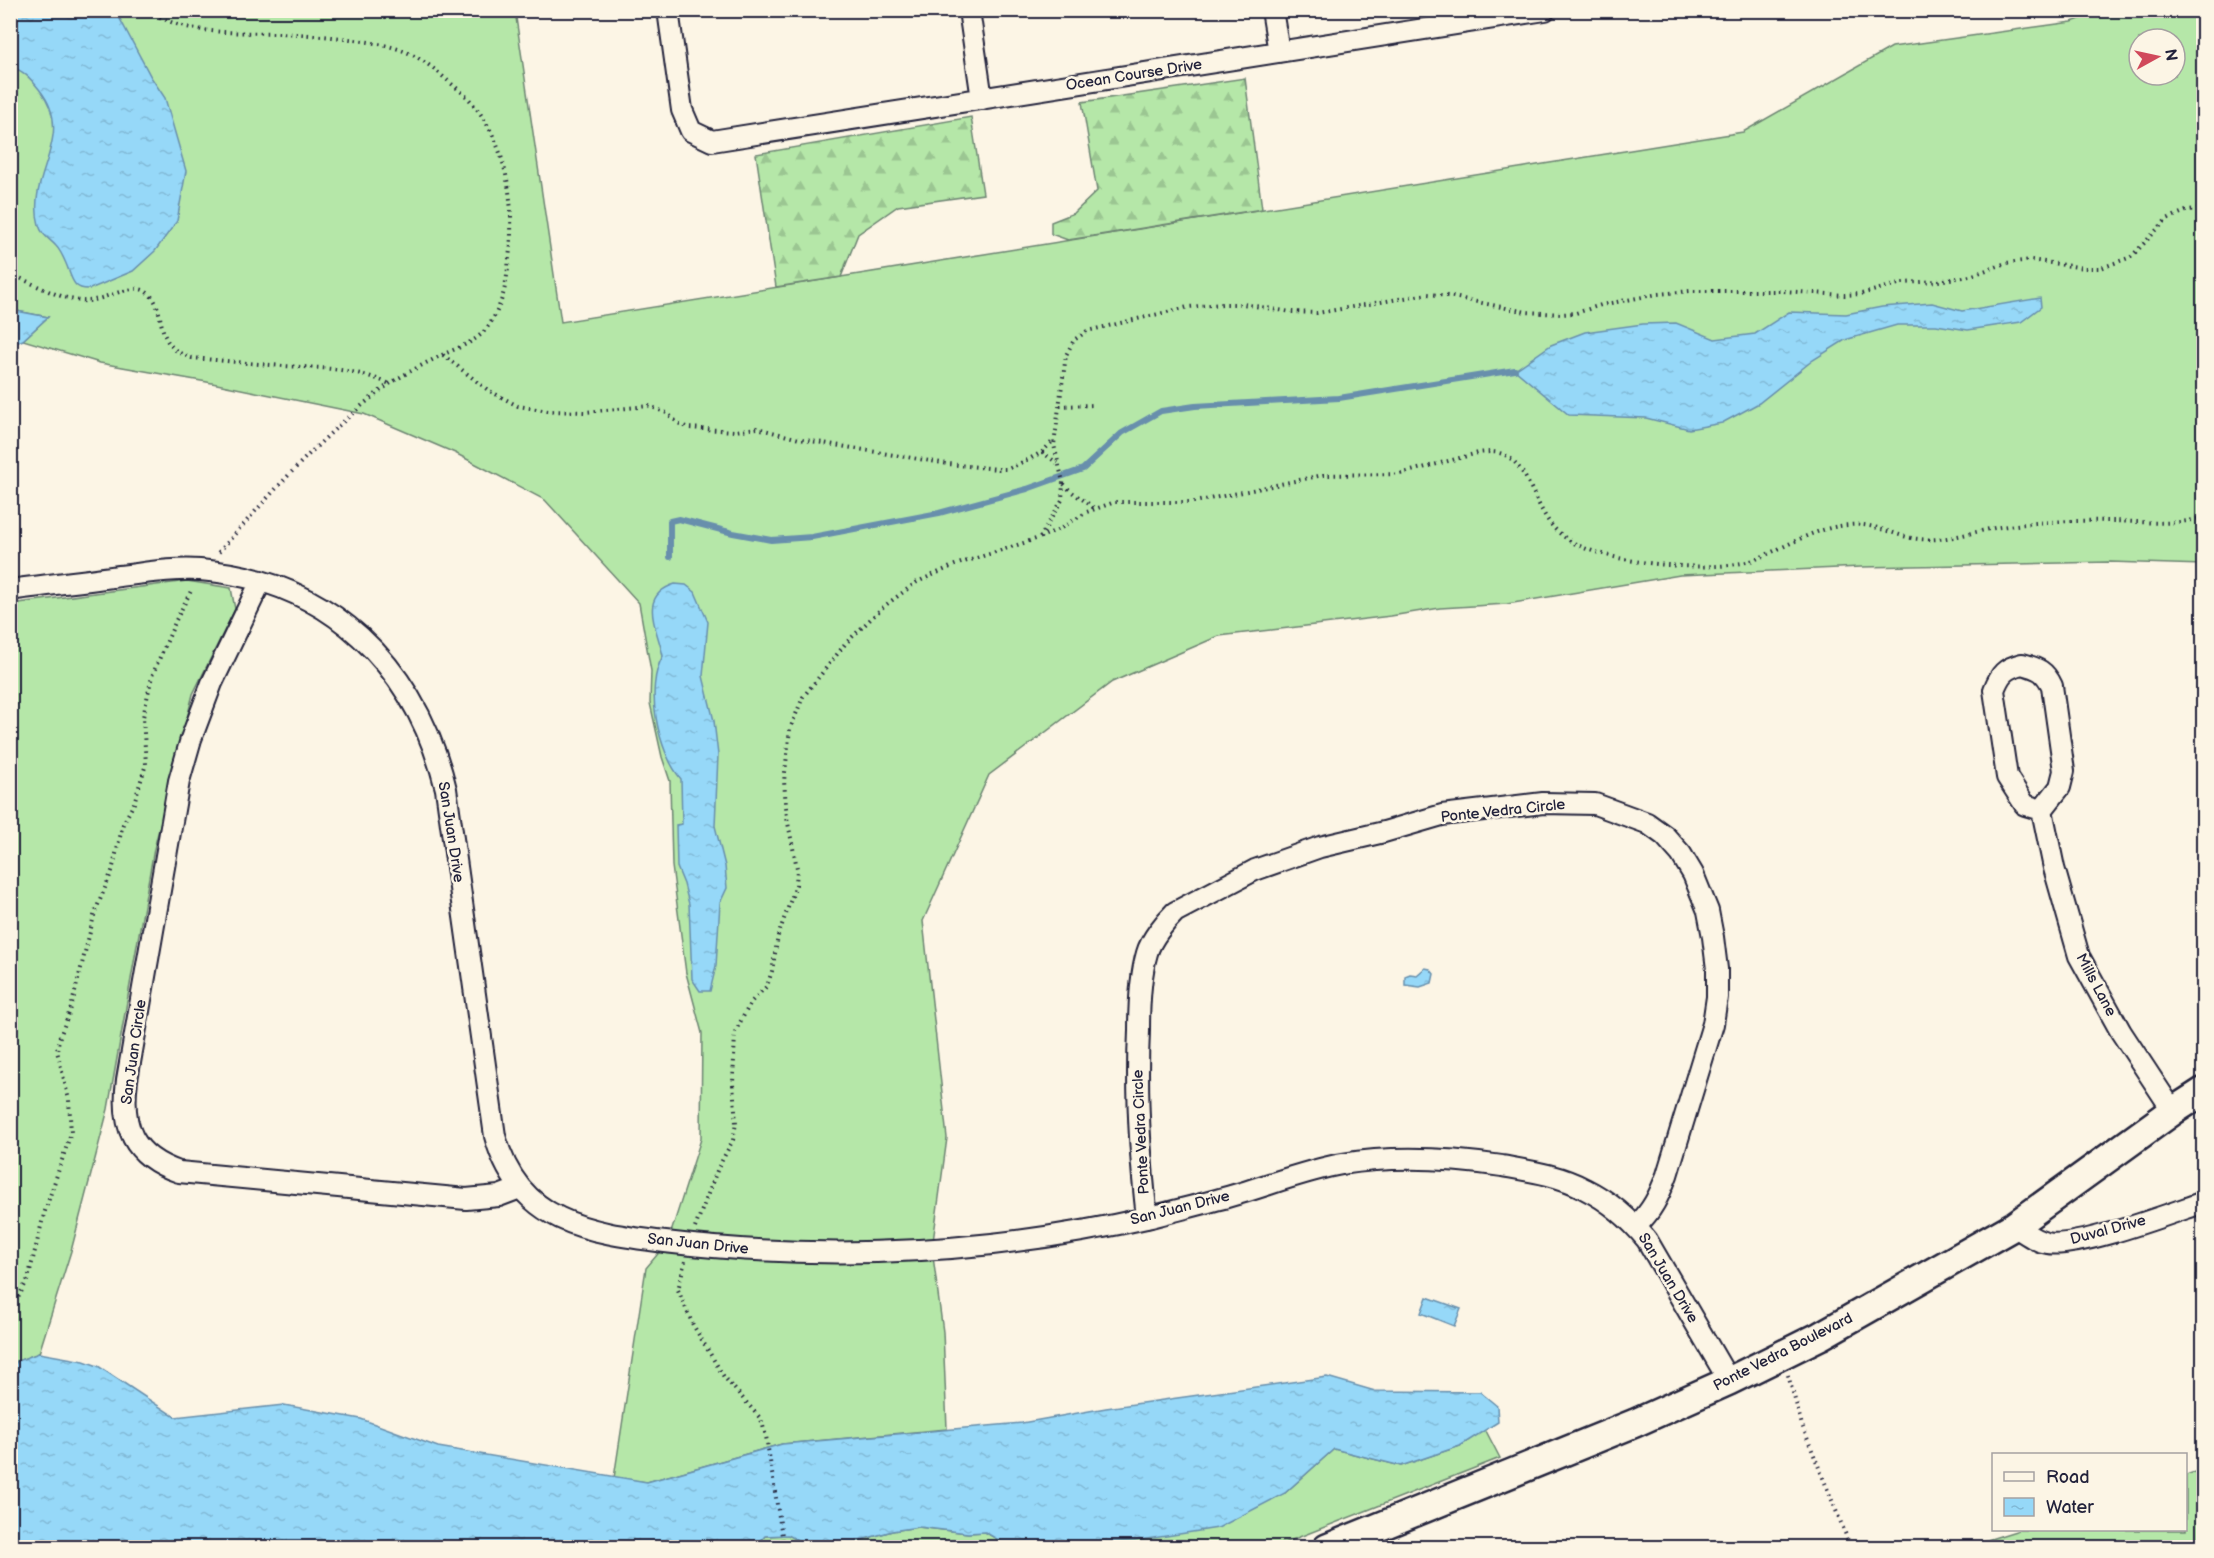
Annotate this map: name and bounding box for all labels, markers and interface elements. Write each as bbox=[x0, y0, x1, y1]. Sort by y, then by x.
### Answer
north arrow bbox=[2127, 27, 2187, 87]
text: N bbox=[2160, 48, 2181, 62]
street label: Ocean Course Drive bbox=[1065, 55, 1204, 95]
street label: San Juan Drive bbox=[434, 780, 468, 884]
street label: Ponte Vedra Circle bbox=[1440, 795, 1566, 827]
street label: Mills Lane bbox=[2071, 950, 2121, 1020]
street label: San Juan Circle bbox=[117, 998, 151, 1106]
street label: Ponte Vedra Circle bbox=[1128, 1069, 1154, 1195]
street label: San Juan Drive bbox=[1128, 1186, 1232, 1230]
street label: Duval Drive bbox=[2068, 1211, 2148, 1249]
street label: San Juan Drive bbox=[646, 1229, 750, 1259]
street label: San Juan Drive bbox=[1634, 1230, 1702, 1327]
street label: Ponte Vedra Boulevard bbox=[1710, 1309, 1856, 1395]
legend bbox=[1992, 1453, 2187, 1531]
text: Road bbox=[2046, 1467, 2090, 1488]
text: Water bbox=[2046, 1497, 2094, 1518]

